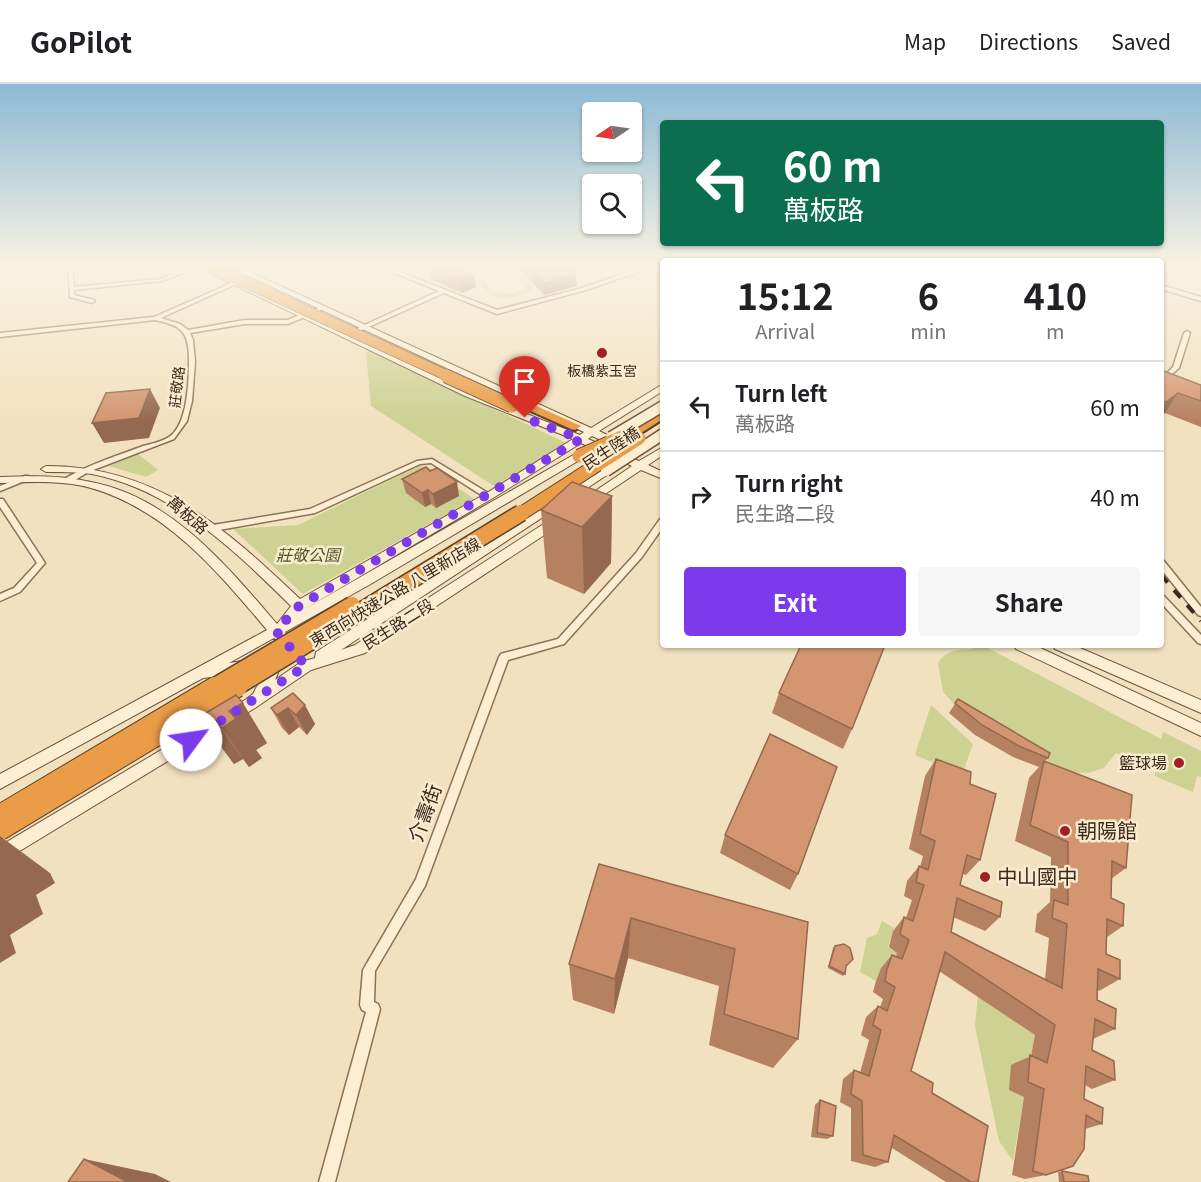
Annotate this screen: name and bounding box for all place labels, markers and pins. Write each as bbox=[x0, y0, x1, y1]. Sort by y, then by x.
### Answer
marker: 板橋紫玉宮 bbox=[595, 346, 609, 360]
pin bbox=[499, 356, 550, 418]
place label: 板橋紫玉宮 bbox=[567, 360, 637, 380]
place label: 籃球場 bbox=[1119, 750, 1167, 774]
marker: 籃球場 bbox=[1172, 756, 1186, 770]
place label: 朝陽館 bbox=[1077, 815, 1137, 844]
marker: 朝陽館 bbox=[1058, 824, 1072, 838]
place label: 中山國中 bbox=[997, 861, 1077, 890]
marker: 中山國中 bbox=[978, 870, 992, 884]

